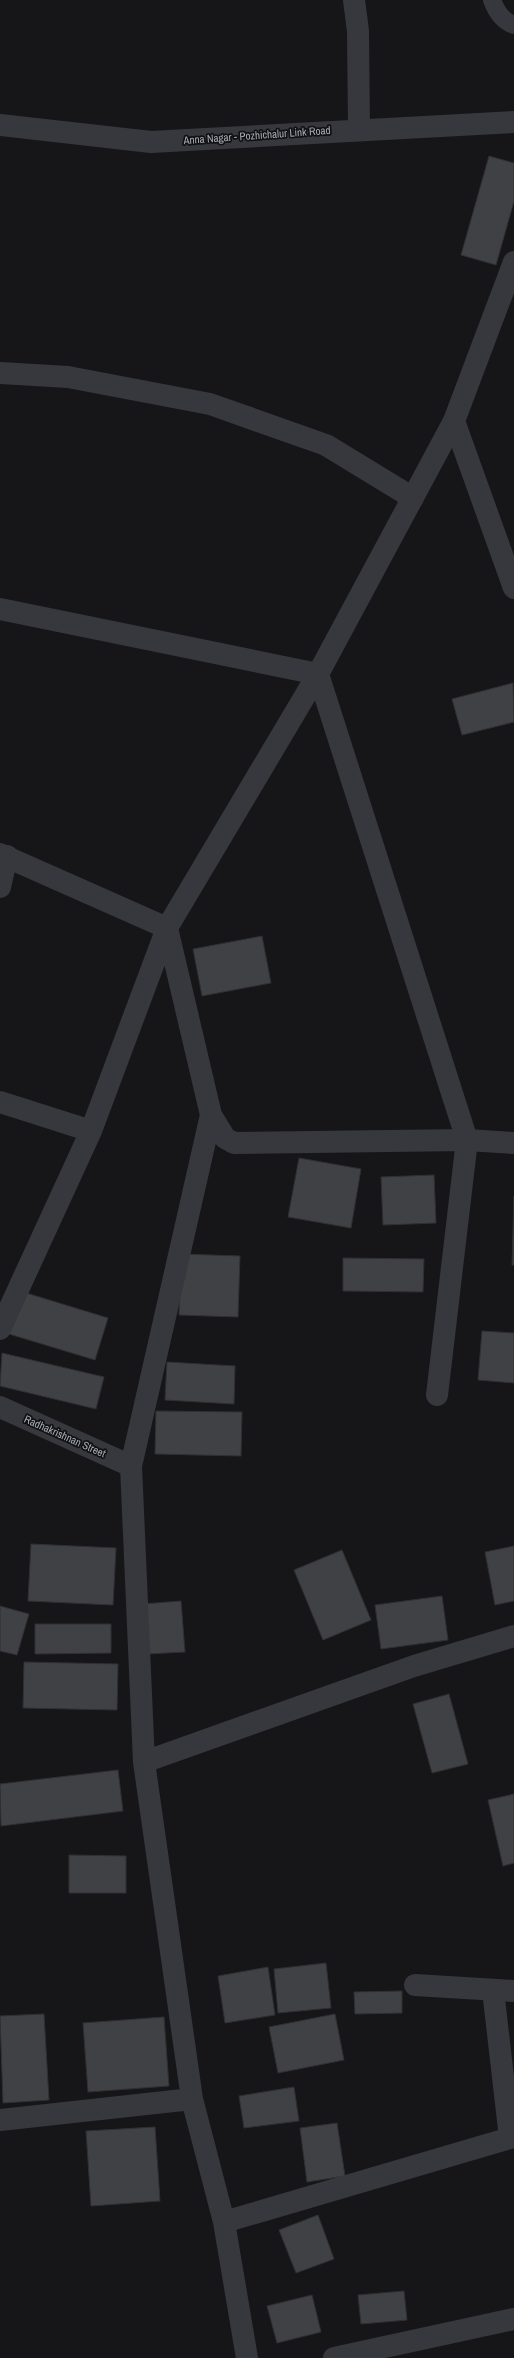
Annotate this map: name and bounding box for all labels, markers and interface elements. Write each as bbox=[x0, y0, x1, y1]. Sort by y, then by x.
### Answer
street label: Anna Nagar - Pozhichalur Link Road bbox=[182, 123, 331, 147]
street label: Radhakrishnan Street bbox=[22, 1412, 108, 1460]

